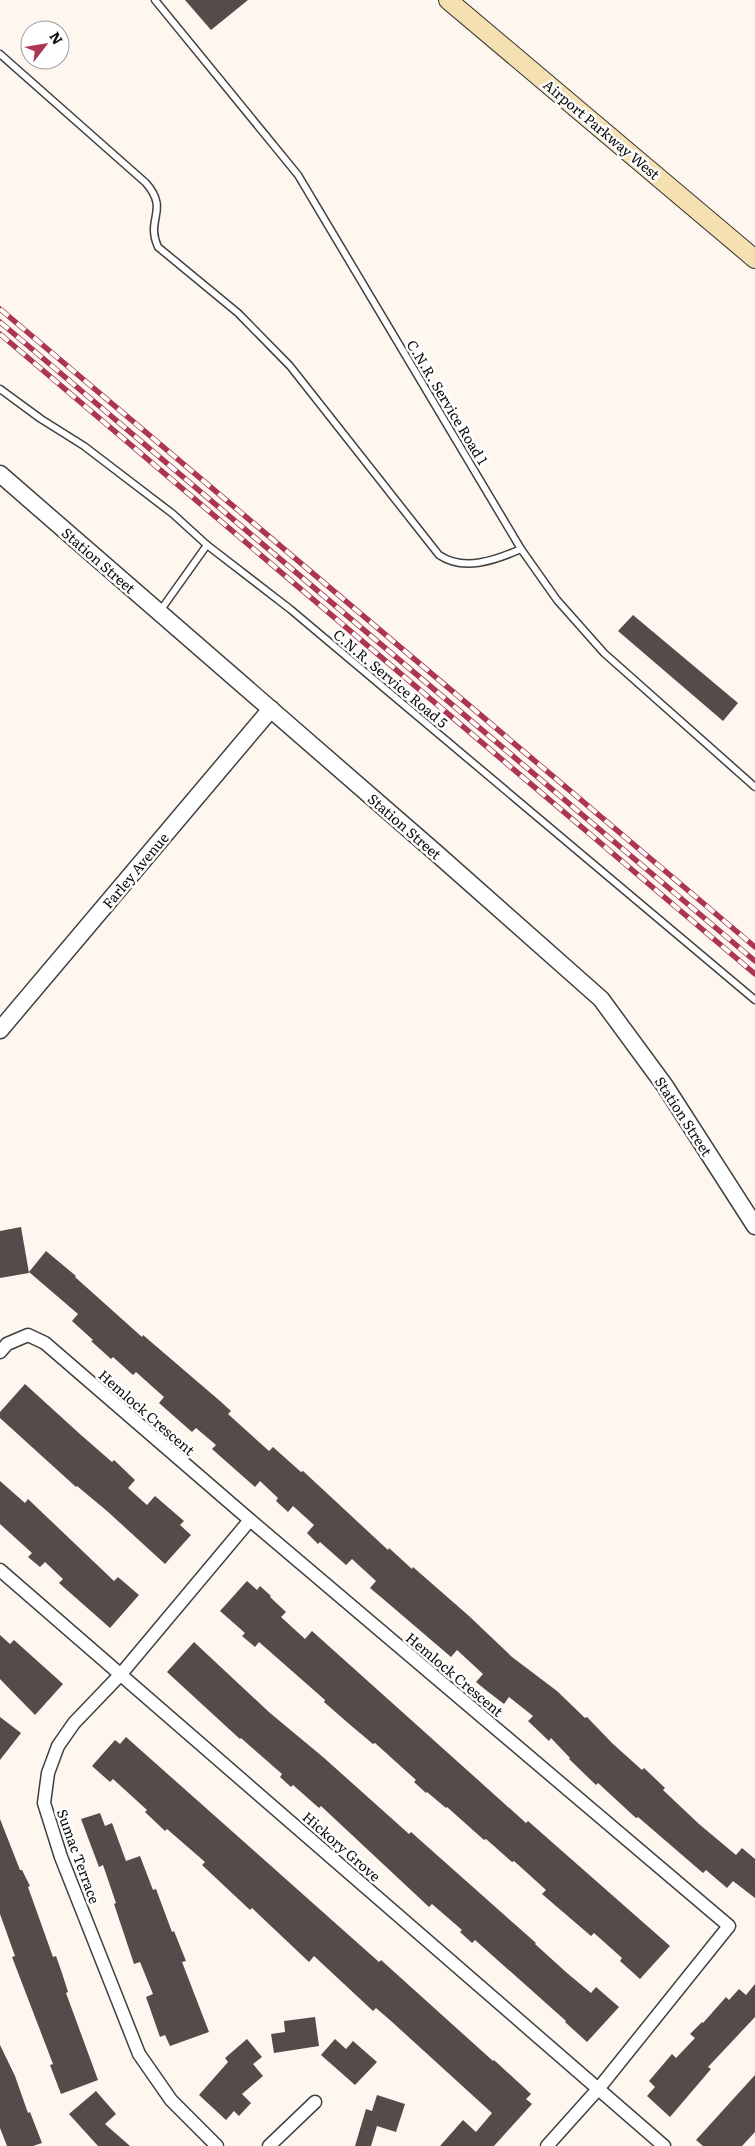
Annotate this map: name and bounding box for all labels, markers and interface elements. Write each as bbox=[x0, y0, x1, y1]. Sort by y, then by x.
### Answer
north arrow bbox=[20, 20, 70, 70]
text: N bbox=[45, 28, 69, 48]
street label: Airport Parkway West bbox=[540, 74, 665, 184]
street label: C.N.R. Service Road 1 bbox=[403, 336, 493, 469]
street label: Station Street bbox=[58, 522, 140, 598]
street label: C.N.R. Service Road 5 bbox=[329, 624, 453, 732]
street label: Station Street bbox=[364, 788, 446, 864]
street label: Farley Avenue bbox=[97, 828, 173, 912]
street label: Station Street bbox=[651, 1072, 717, 1160]
street label: Hemlock Crescent bbox=[95, 1365, 200, 1460]
street label: Hemlock Crescent bbox=[402, 1627, 508, 1721]
street label: Sumac Terrace bbox=[53, 1806, 105, 1906]
street label: Hickory Grove bbox=[299, 1806, 385, 1886]

